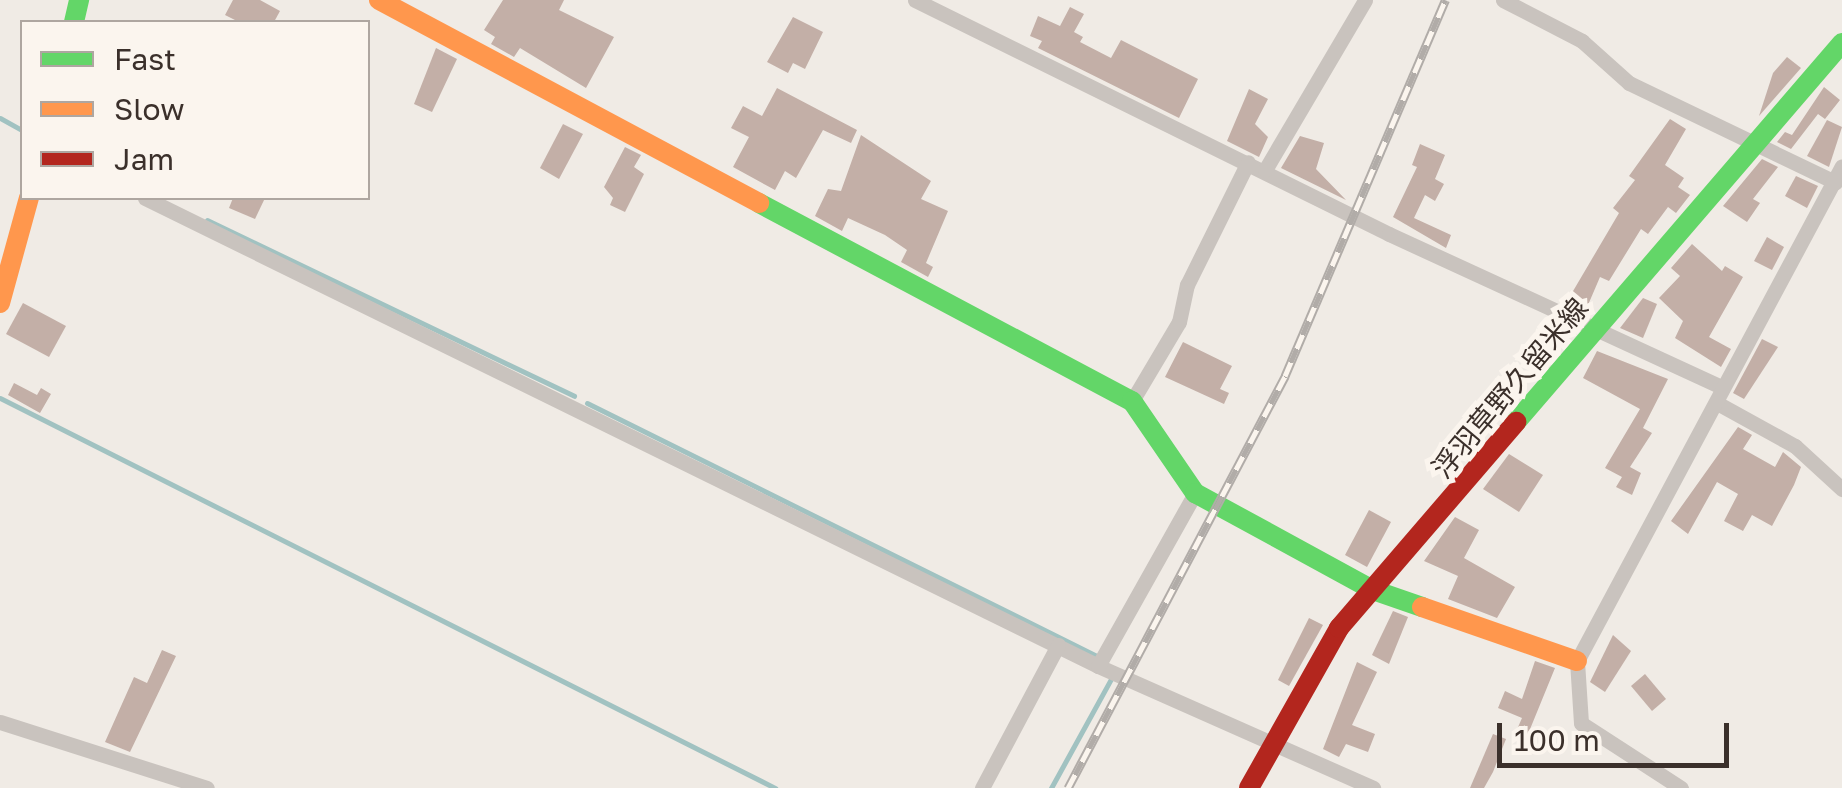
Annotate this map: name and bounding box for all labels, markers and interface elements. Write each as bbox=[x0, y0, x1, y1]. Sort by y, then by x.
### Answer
legend bbox=[20, 20, 370, 200]
text: Fast bbox=[114, 41, 176, 77]
text: Slow bbox=[114, 91, 185, 127]
text: Jam bbox=[114, 141, 174, 177]
street label: 浮羽草野久留米線 bbox=[1425, 291, 1595, 485]
scale bar bbox=[1502, 703, 1734, 765]
text: 100 m bbox=[1514, 722, 1600, 758]

